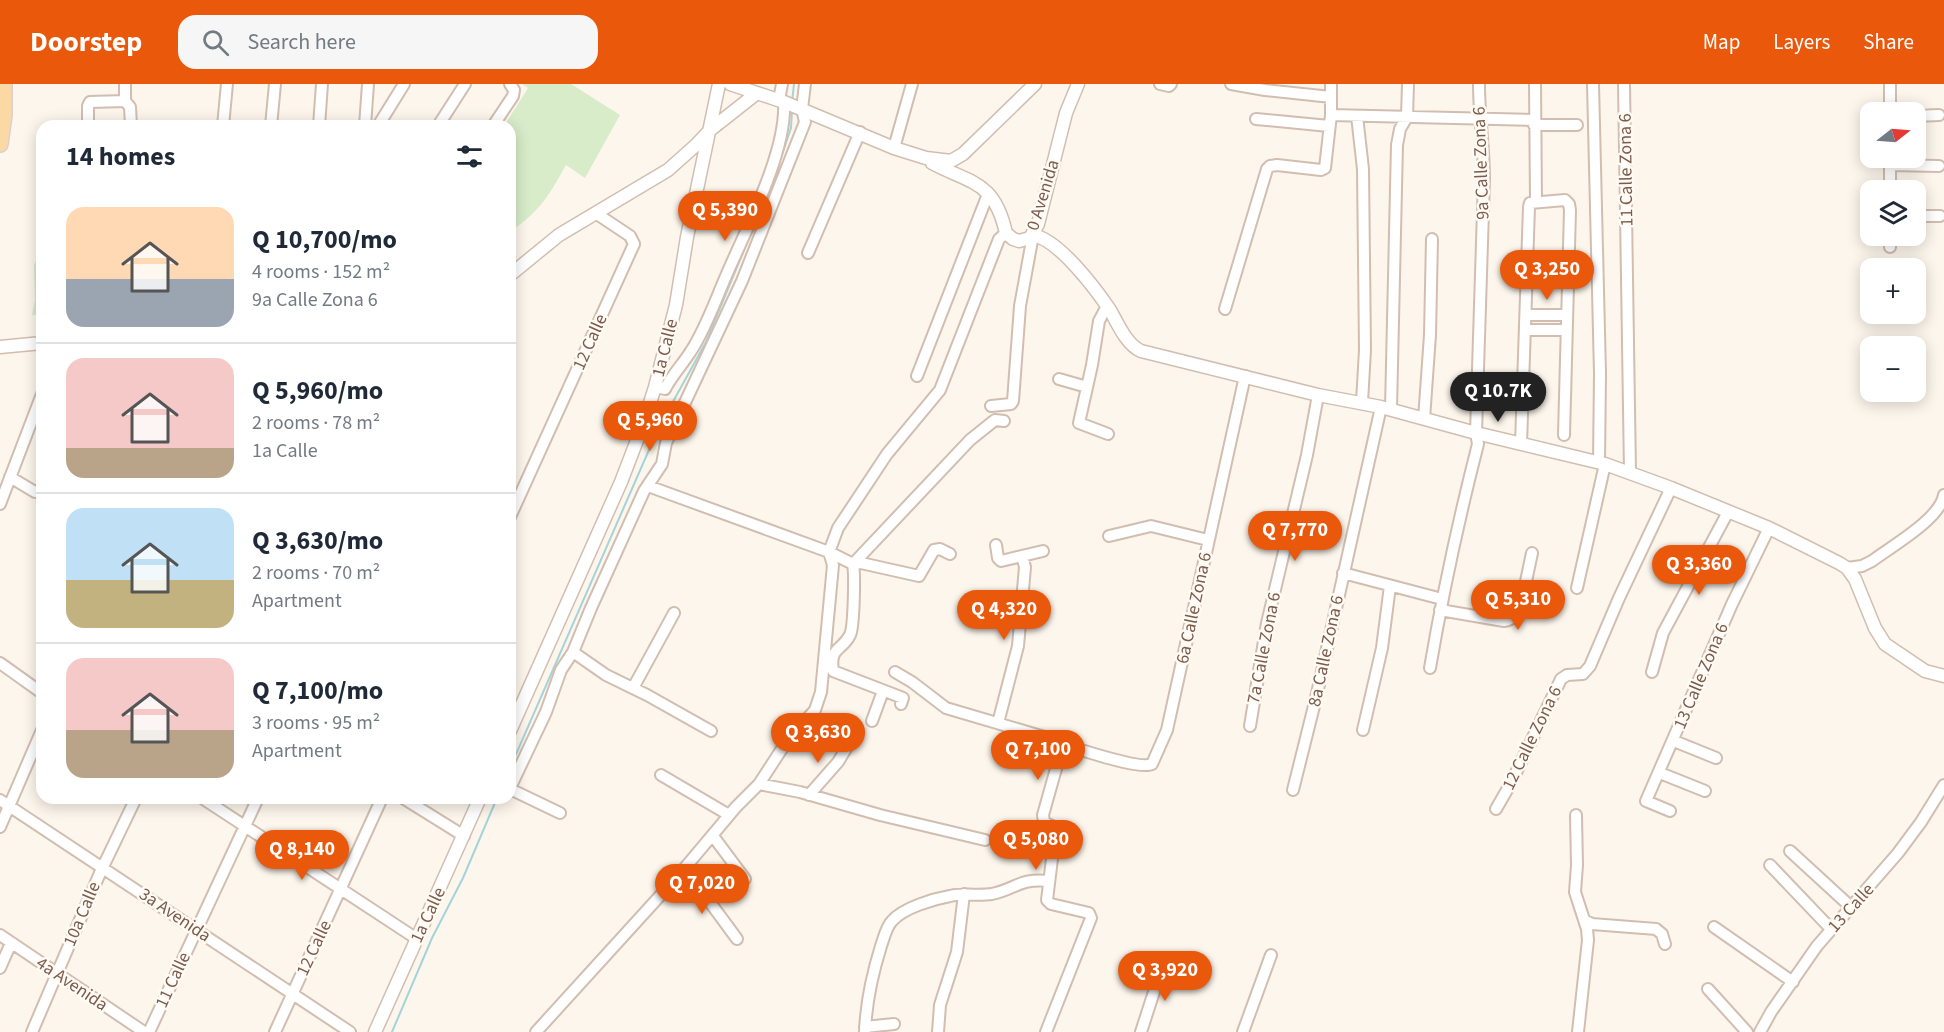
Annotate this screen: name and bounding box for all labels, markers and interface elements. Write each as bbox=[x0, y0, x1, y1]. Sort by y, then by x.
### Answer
search box bbox=[178, 15, 598, 69]
text: Doorstep bbox=[30, 22, 142, 62]
icon: search bbox=[199, 26, 232, 59]
text: Search here bbox=[247, 26, 356, 58]
text: Map bbox=[1703, 27, 1740, 57]
text: Layers bbox=[1773, 27, 1830, 57]
text: Share bbox=[1863, 27, 1914, 57]
north arrow bbox=[1860, 102, 1926, 168]
map controls bbox=[1860, 102, 1926, 402]
street label: 9a Calle Zona 6 bbox=[1467, 106, 1495, 220]
street label: 11 Calle Zona 6 bbox=[1613, 113, 1639, 227]
text: 14 homes bbox=[66, 138, 175, 175]
icon: filters bbox=[453, 140, 486, 173]
street label: 0 Avenida bbox=[1020, 157, 1066, 233]
button: layers bbox=[1860, 180, 1926, 246]
pin: Q 5,390 bbox=[670, 191, 780, 242]
text: Q 5,390 bbox=[692, 196, 758, 224]
text: Q 10,700/mo bbox=[252, 221, 397, 258]
icon: home bbox=[114, 231, 186, 303]
pin: Q 3,250 bbox=[1492, 250, 1602, 301]
text: Q 3,250 bbox=[1514, 255, 1580, 283]
text: 4 rooms · 152 m² bbox=[252, 258, 390, 286]
button: + bbox=[1860, 258, 1926, 324]
text: 9a Calle Zona 6 bbox=[252, 286, 378, 314]
street label: 12 Calle bbox=[567, 310, 613, 374]
street label: 1a Calle bbox=[646, 316, 684, 380]
button: − bbox=[1860, 336, 1926, 402]
text: Q 5,960/mo bbox=[252, 372, 383, 409]
pin: Q 10.7K bbox=[1443, 372, 1553, 423]
text: Q 10.7K bbox=[1464, 377, 1532, 405]
icon: home bbox=[114, 382, 186, 454]
pin: Q 5,960 bbox=[595, 401, 705, 452]
text: Q 5,960 bbox=[617, 406, 683, 434]
text: 2 rooms · 78 m² bbox=[252, 409, 380, 437]
text: 1a Calle bbox=[252, 437, 318, 465]
pin: Q 7,770 bbox=[1240, 511, 1350, 562]
text: Q 7,770 bbox=[1262, 516, 1328, 544]
text: Q 3,630/mo bbox=[252, 522, 383, 559]
icon: home bbox=[114, 532, 186, 604]
pin: Q 3,360 bbox=[1644, 545, 1754, 596]
street label: 6a Calle Zona 6 bbox=[1170, 550, 1218, 666]
text: Q 3,360 bbox=[1666, 550, 1732, 578]
text: 2 rooms · 70 m² bbox=[252, 559, 380, 587]
pin: Q 5,310 bbox=[1463, 580, 1573, 631]
text: Q 5,310 bbox=[1485, 585, 1551, 613]
text: Apartment bbox=[252, 587, 342, 615]
pin: Q 4,320 bbox=[949, 590, 1059, 641]
street label: 7a Calle Zona 6 bbox=[1241, 590, 1287, 706]
street label: 8a Calle Zona 6 bbox=[1302, 593, 1350, 709]
text: Q 4,320 bbox=[971, 595, 1037, 623]
street label: 13 Calle Zona 6 bbox=[1667, 619, 1735, 733]
text: Q 7,100/mo bbox=[252, 672, 383, 709]
icon: home bbox=[114, 682, 186, 754]
street label: 12 Calle Zona 6 bbox=[1496, 682, 1568, 794]
text: 3 rooms · 95 m² bbox=[252, 709, 380, 737]
pin: Q 3,630 bbox=[763, 713, 873, 764]
text: Q 3,630 bbox=[785, 718, 851, 746]
pin: Q 7,100 bbox=[983, 730, 1093, 781]
text: Q 7,100 bbox=[1005, 735, 1071, 763]
text: Apartment bbox=[252, 737, 342, 765]
pin: Q 5,080 bbox=[981, 820, 1091, 871]
text: Q 5,080 bbox=[1003, 825, 1069, 853]
pin: Q 8,140 bbox=[247, 830, 357, 881]
text: Q 8,140 bbox=[269, 835, 335, 863]
pin: Q 7,020 bbox=[647, 864, 757, 915]
text: Q 7,020 bbox=[669, 869, 735, 897]
street label: 10a Calle bbox=[57, 878, 107, 950]
street label: 13 Calle bbox=[1822, 878, 1880, 938]
street label: 3a Avenida bbox=[134, 882, 216, 948]
street label: 1a Calle bbox=[404, 883, 452, 947]
street label: 12 Calle bbox=[290, 916, 338, 980]
street label: 11 Calle bbox=[149, 948, 197, 1012]
street label: 4a Avenida bbox=[31, 951, 113, 1017]
pin: Q 3,920 bbox=[1110, 951, 1220, 1002]
text: Q 3,920 bbox=[1132, 956, 1198, 984]

